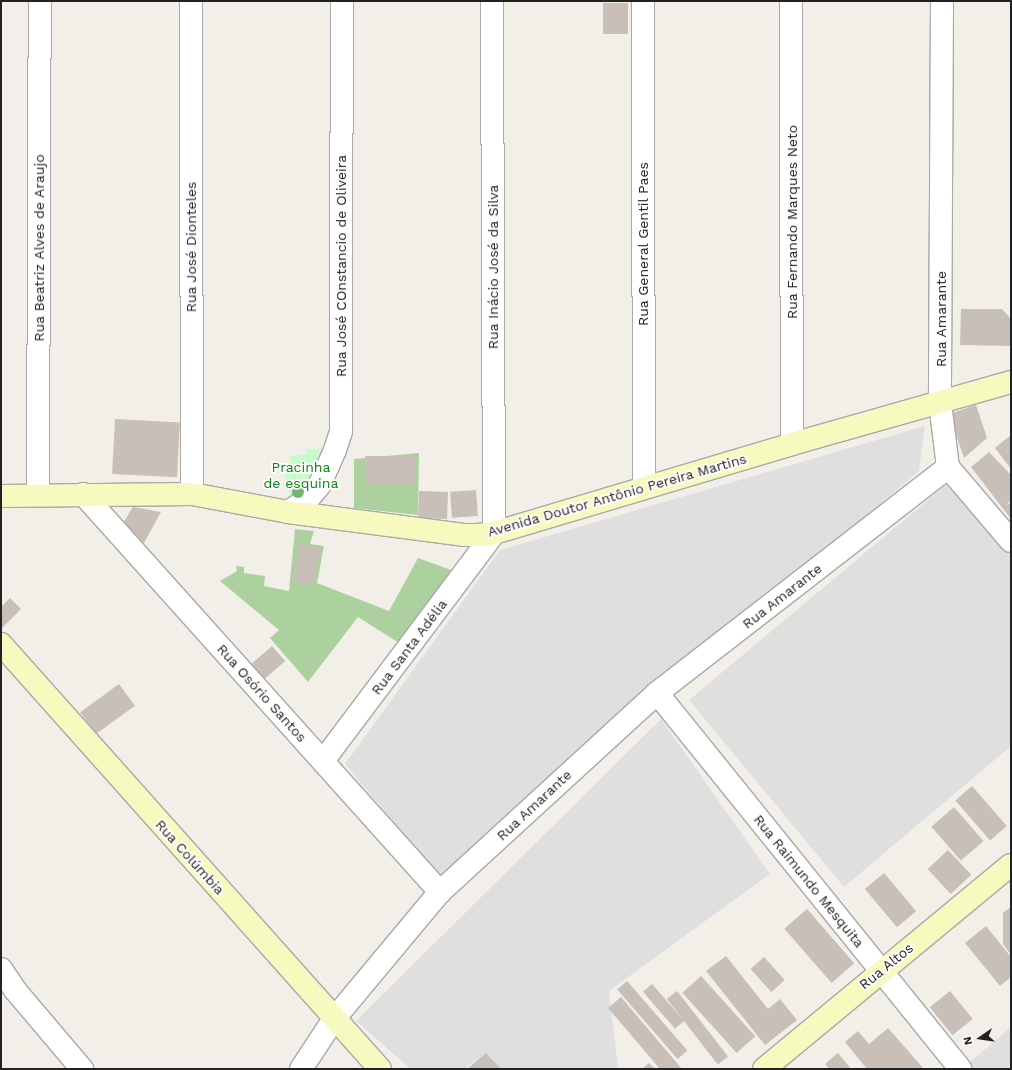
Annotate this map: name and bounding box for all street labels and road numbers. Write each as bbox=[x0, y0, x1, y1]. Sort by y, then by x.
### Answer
street label: Rua Fernando Marques Neto bbox=[784, 125, 800, 319]
street label: Rua Beatriz Alves de Araujo bbox=[31, 154, 47, 342]
street label: Rua José COnstancio de Oliveira bbox=[333, 155, 349, 377]
street label: Rua General Gentil Paes bbox=[635, 161, 651, 327]
street label: Rua José Dionteles bbox=[183, 181, 199, 313]
street label: Rua Inácio José da Silva bbox=[485, 184, 501, 350]
street label: Rua Amarante bbox=[933, 271, 949, 367]
street label: Avenida Doutor Antônio Pereira Martins bbox=[485, 450, 749, 540]
street label: Rua Amarante bbox=[739, 560, 825, 632]
street label: Rua Santa Adélia bbox=[367, 596, 451, 698]
street label: Rua Osório Santos bbox=[213, 640, 311, 746]
street label: Rua Amarante bbox=[493, 766, 575, 844]
street label: Rua Raimundo Mesquita bbox=[750, 811, 868, 951]
street label: Rua Colúmbia bbox=[152, 816, 228, 898]
street label: Rua Altos bbox=[855, 939, 917, 993]

